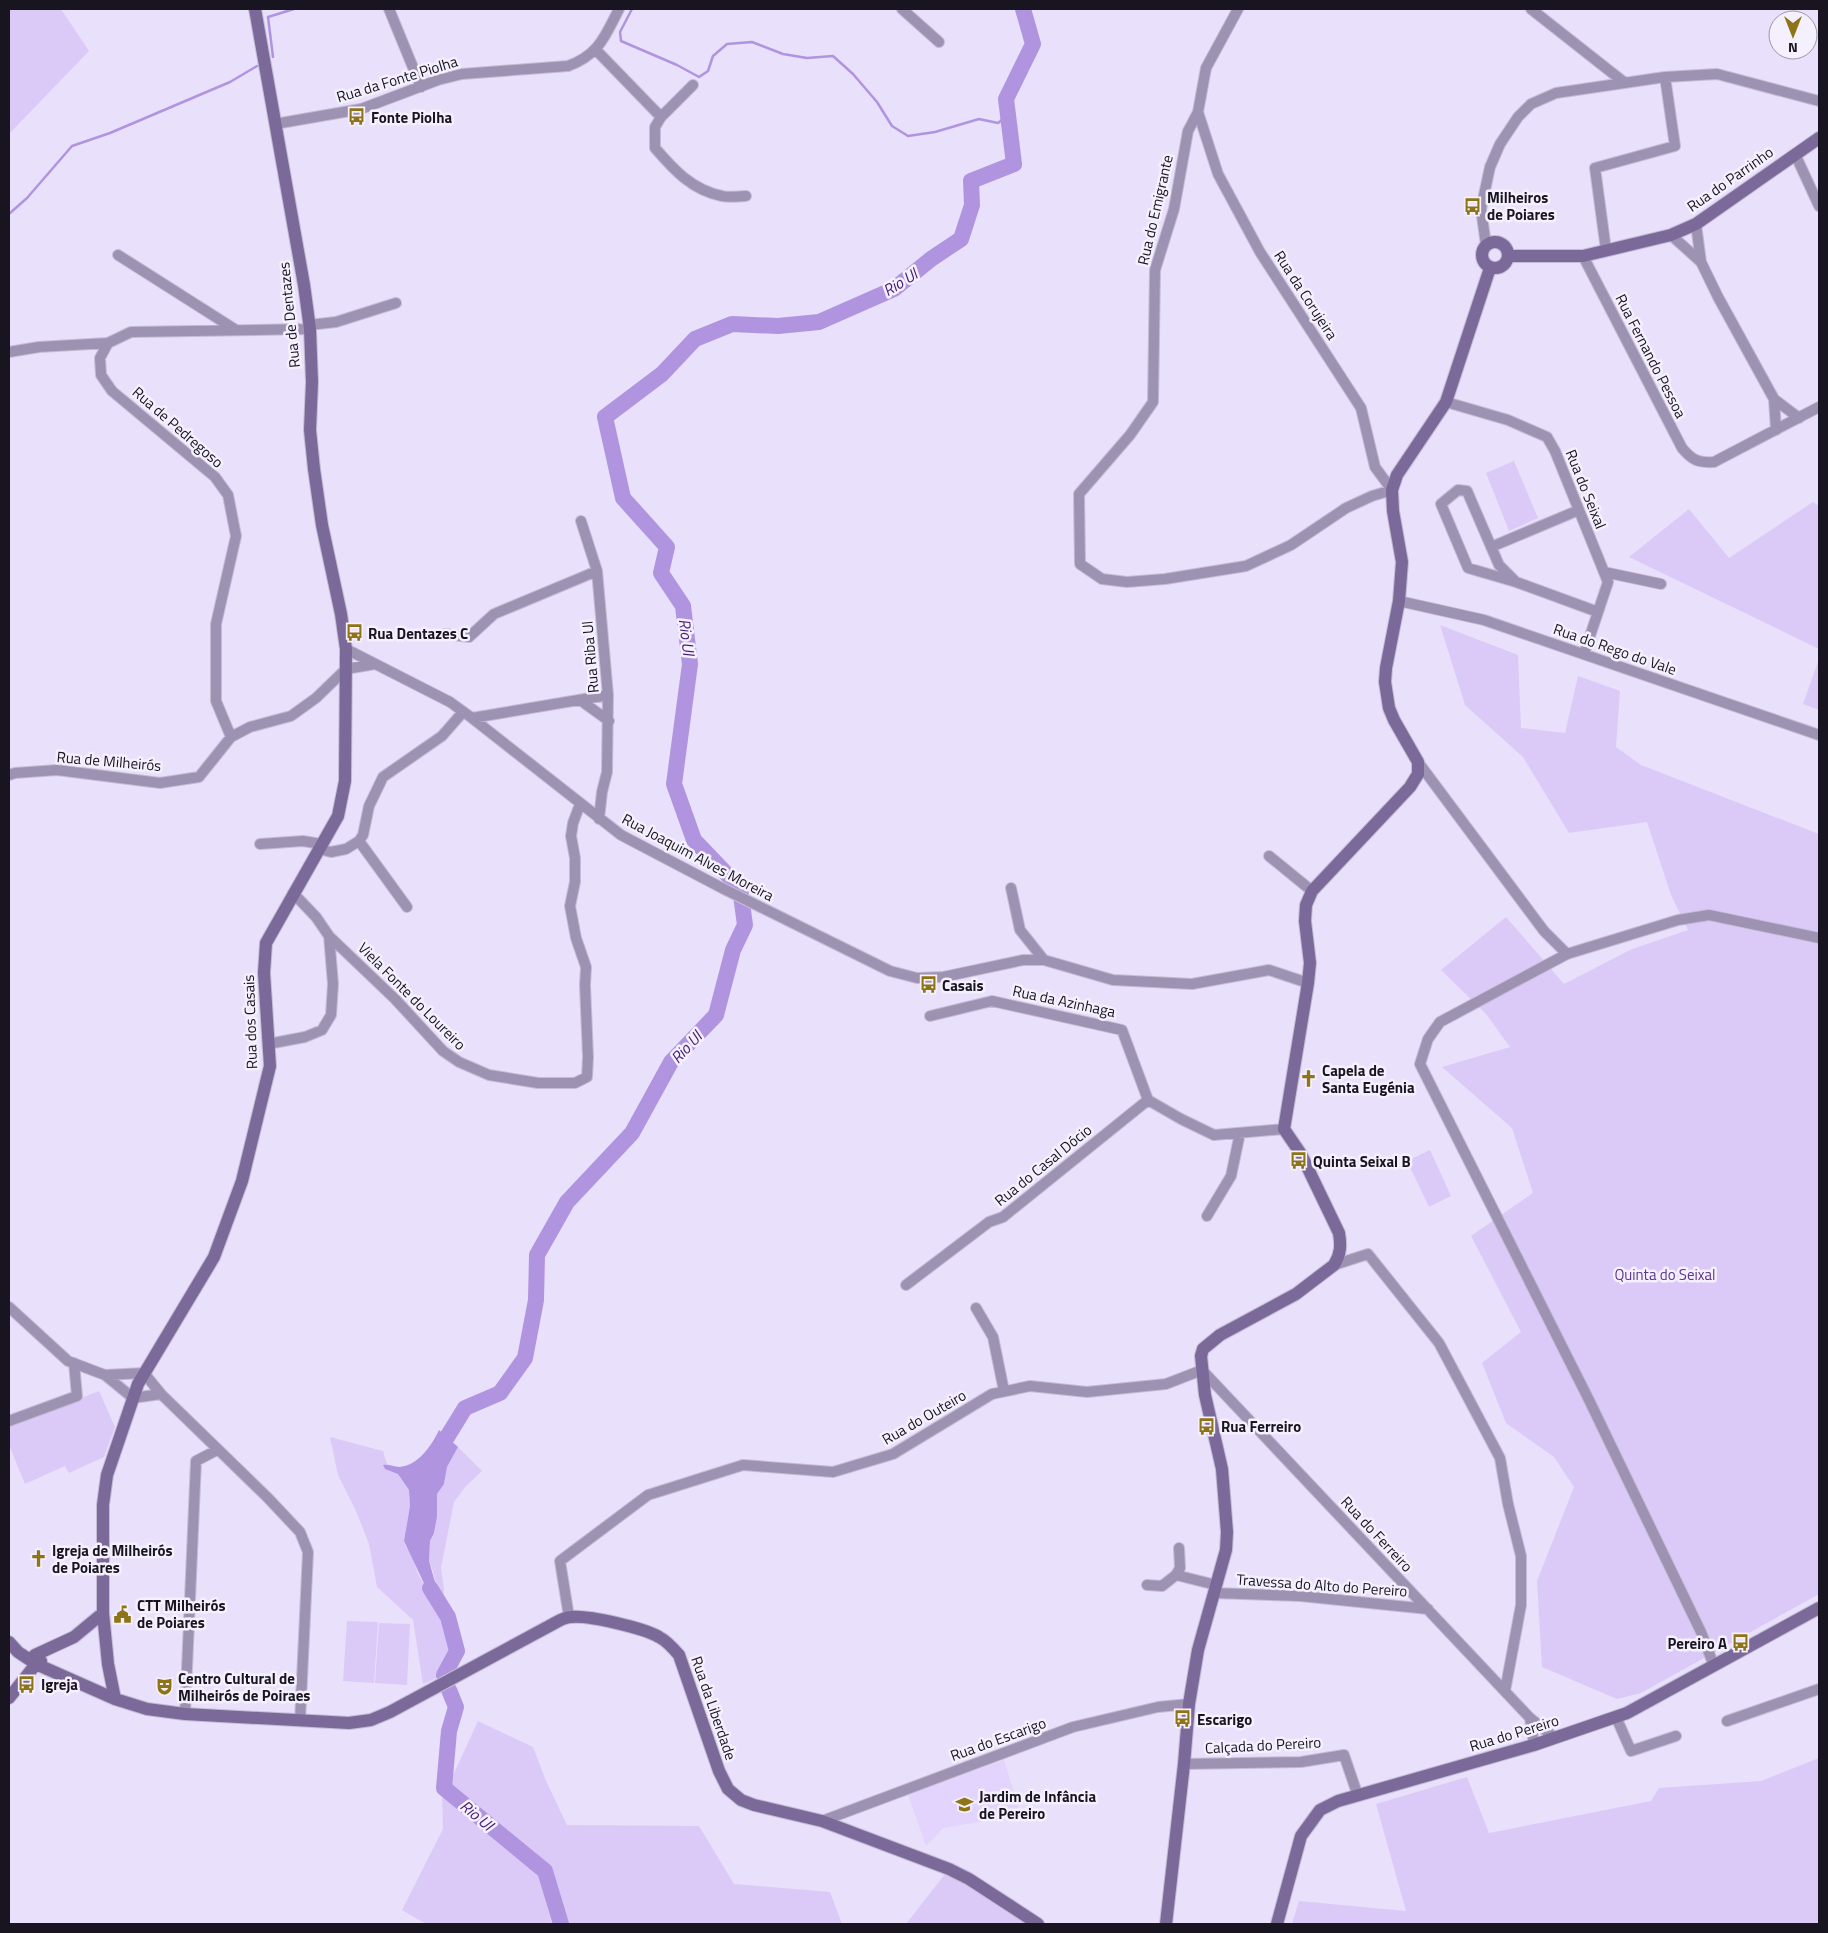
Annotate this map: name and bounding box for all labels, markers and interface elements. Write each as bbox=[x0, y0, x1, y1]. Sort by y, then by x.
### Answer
north arrow bbox=[1768, 10, 1818, 60]
text: N bbox=[1788, 38, 1798, 59]
street label: Rua da Fonte Piolha bbox=[334, 50, 461, 108]
place label: Fonte Piolha bbox=[371, 106, 452, 129]
bus stop icon: Fonte Piolha bbox=[347, 107, 367, 127]
street label: Rua do Parrinho bbox=[1682, 141, 1778, 217]
street label: Rua do Emigrante bbox=[1131, 153, 1179, 267]
place label: Milheiros de Poiares bbox=[1487, 186, 1555, 226]
bus stop icon: Milheiros de Poiares bbox=[1463, 196, 1483, 216]
street label: Rua da Corujeira bbox=[1268, 246, 1344, 345]
street label: Rua de Dentazes bbox=[272, 261, 306, 369]
water label: Rio Ul bbox=[878, 261, 923, 302]
street label: Rua Fernando Pessoa bbox=[1610, 290, 1693, 423]
street label: Rua de Pedregoso bbox=[127, 381, 229, 473]
street label: Rua do Seixal bbox=[1560, 446, 1612, 532]
water label: Rio Ul bbox=[673, 617, 701, 658]
street label: Rua do Rego do Vale bbox=[1550, 617, 1680, 681]
street label: Rua Riba Ul bbox=[575, 620, 605, 694]
place label: Rua Dentazes C bbox=[368, 622, 468, 645]
bus stop icon: Rua Dentazes C bbox=[344, 623, 364, 643]
street label: Rua de Milheirós bbox=[56, 745, 162, 777]
street label: Rua Joaquim Alves Moreira bbox=[618, 807, 778, 907]
street label: Viela Fonte do Loureiro bbox=[353, 937, 471, 1055]
street label: Rua dos Casais bbox=[237, 974, 263, 1070]
place label: Casais bbox=[942, 974, 984, 997]
bus stop icon: Casais bbox=[918, 975, 938, 995]
street label: Rua da Azinhaga bbox=[1010, 979, 1118, 1023]
water label: Rio Ul bbox=[665, 1024, 708, 1069]
place label: Capela de Santa Eugénia bbox=[1322, 1059, 1415, 1099]
church icon: Capela de Santa Eugénia bbox=[1298, 1069, 1318, 1089]
street label: Rua do Casal Dócio bbox=[989, 1118, 1097, 1212]
place label: Quinta Seixal B bbox=[1313, 1150, 1411, 1173]
bus stop icon: Quinta Seixal B bbox=[1289, 1151, 1309, 1171]
park label: Quinta do Seixal bbox=[1614, 1263, 1716, 1286]
street label: Rua do Outeiro bbox=[878, 1383, 971, 1450]
place label: Rua Ferreiro bbox=[1221, 1415, 1301, 1438]
bus stop icon: Rua Ferreiro bbox=[1197, 1416, 1217, 1436]
street label: Rua do Ferreiro bbox=[1336, 1491, 1418, 1577]
place label: Igreja de Milheirós de Poiares bbox=[52, 1539, 173, 1579]
church icon: Igreja de Milheirós de Poiares bbox=[28, 1549, 48, 1569]
street label: Travessa do Alto do Pereiro bbox=[1236, 1568, 1408, 1602]
place label: CTT Milheirós de Poiares bbox=[137, 1594, 225, 1634]
public building icon: CTT Milheirós de Poiares bbox=[113, 1604, 133, 1624]
place label: Pereiro A bbox=[1668, 1632, 1727, 1655]
bus stop icon: Pereiro A bbox=[1731, 1633, 1751, 1653]
street label: Rua da Liberdade bbox=[685, 1653, 743, 1763]
place label: Centro Cultural de Milheirós de Poiraes bbox=[178, 1667, 310, 1707]
place label: Igreja bbox=[41, 1673, 78, 1696]
bus stop icon: Igreja bbox=[17, 1674, 37, 1694]
theatre icon: Centro Cultural de Milheirós de Poiraes bbox=[154, 1677, 174, 1697]
place label: Escarigo bbox=[1197, 1708, 1252, 1731]
street label: Rua do Pereiro bbox=[1466, 1708, 1562, 1758]
bus stop icon: Escarigo bbox=[1173, 1709, 1193, 1729]
street label: Rua do Escarigo bbox=[947, 1711, 1049, 1767]
street label: Calçada do Pereiro bbox=[1204, 1730, 1322, 1760]
place label: Jardim de Infância de Pereiro bbox=[979, 1785, 1096, 1825]
water label: Rio Ul bbox=[455, 1794, 500, 1837]
school or university icon: Jardim de Infância de Pereiro bbox=[955, 1795, 975, 1815]

